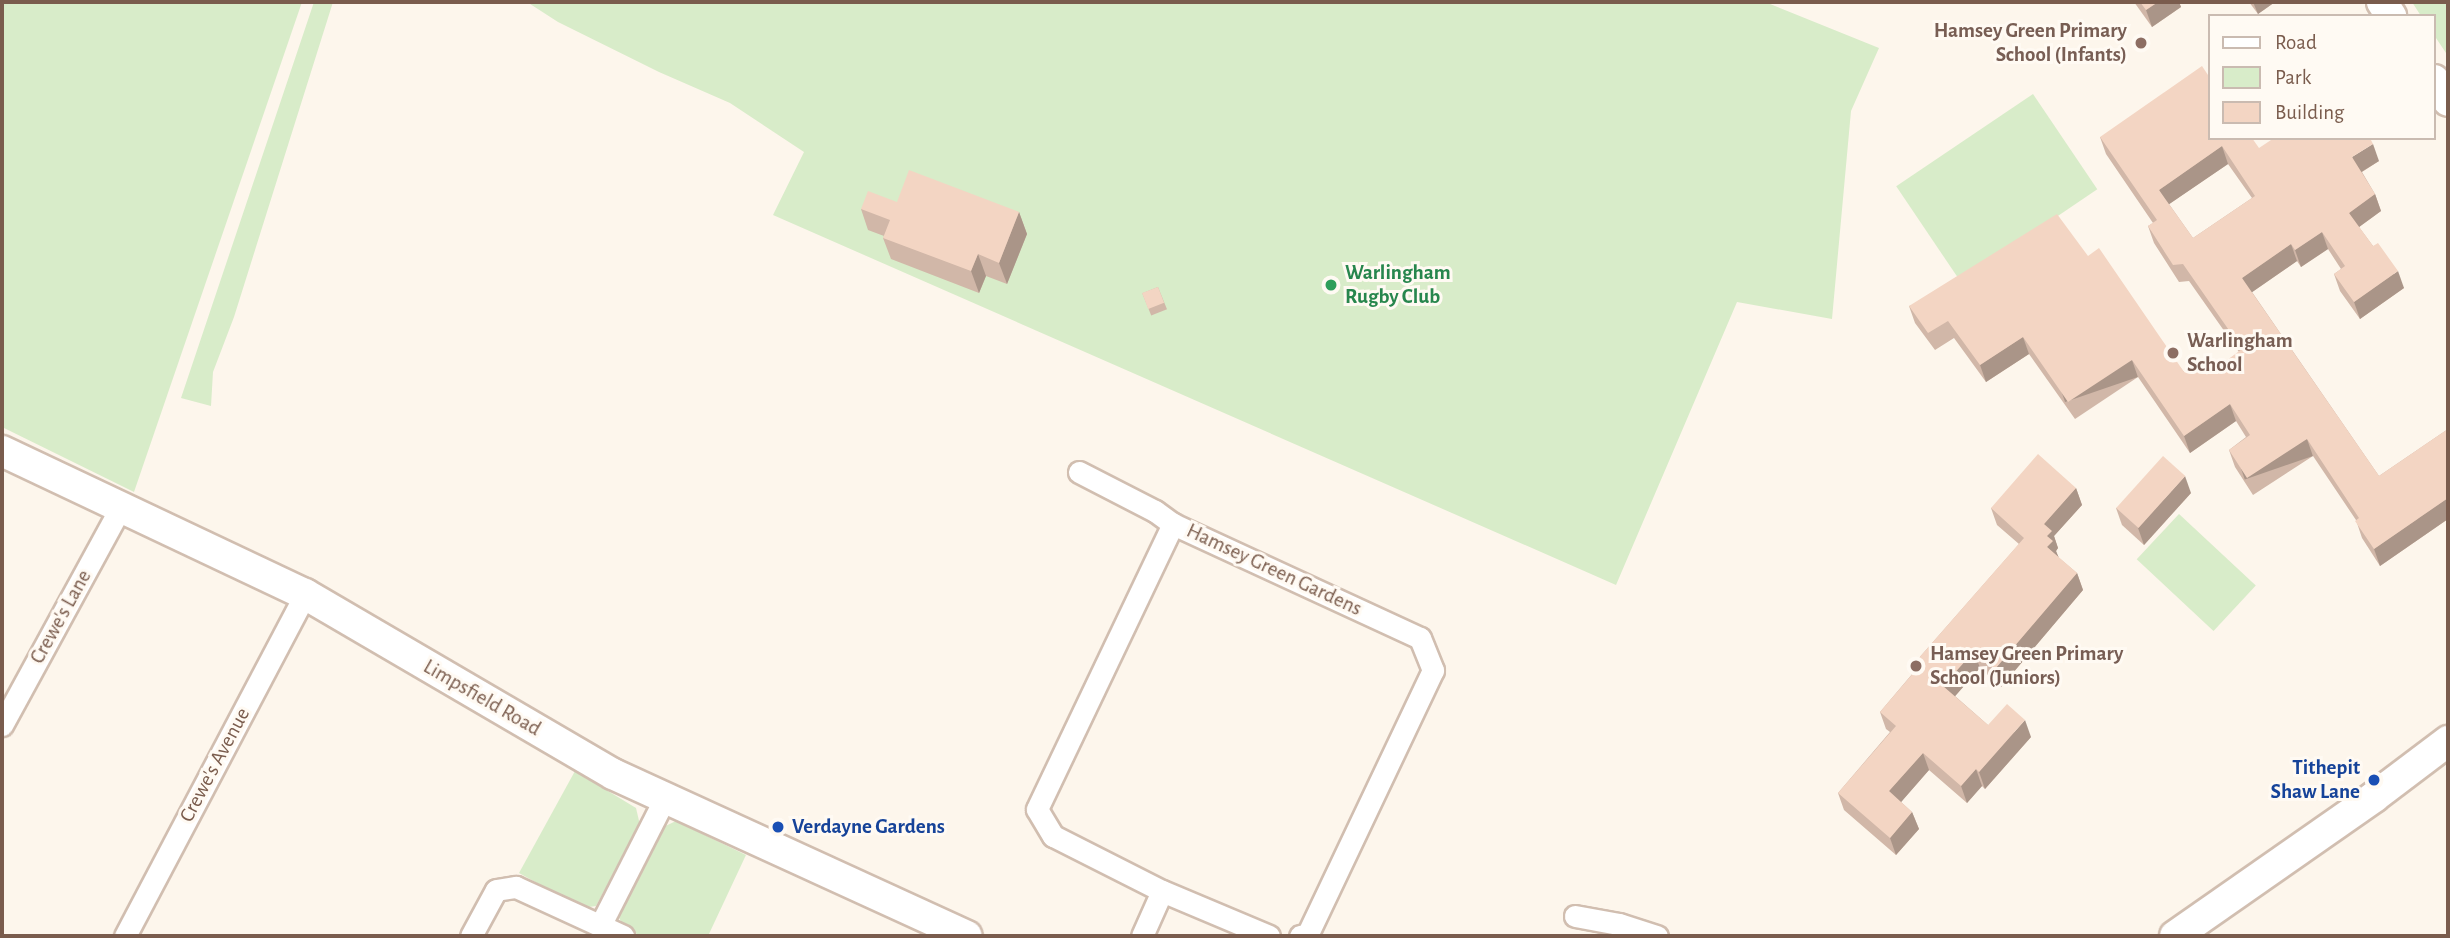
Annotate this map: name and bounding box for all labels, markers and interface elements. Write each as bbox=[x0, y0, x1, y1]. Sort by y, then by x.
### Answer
legend bbox=[2208, 14, 2436, 140]
place label: Hamsey Green Primary School (Infants) bbox=[1934, 18, 2127, 68]
text: Road bbox=[2275, 32, 2317, 53]
marker: Hamsey Green Primary School (Infants) bbox=[2133, 35, 2149, 51]
text: Park bbox=[2275, 67, 2311, 88]
text: Building bbox=[2275, 102, 2344, 123]
place label: Warlingham Rugby Club bbox=[1345, 260, 1451, 310]
marker: Warlingham Rugby Club bbox=[1323, 277, 1339, 293]
place label: Warlingham School bbox=[2187, 328, 2293, 378]
marker: Warlingham School bbox=[2165, 345, 2181, 361]
street label: Hamsey Green Gardens bbox=[1182, 518, 1366, 622]
street label: Crewe's Lane bbox=[25, 566, 97, 668]
place label: Hamsey Green Primary School (Juniors) bbox=[1930, 641, 2123, 691]
street label: Limpsfield Road bbox=[419, 654, 545, 742]
marker: Hamsey Green Primary School (Juniors) bbox=[1908, 658, 1924, 674]
street label: Crewe's Avenue bbox=[174, 703, 256, 827]
place label: Tithepit Shaw Lane bbox=[2271, 755, 2360, 805]
marker: Tithepit Shaw Lane bbox=[2366, 772, 2382, 788]
place label: Verdayne Gardens bbox=[792, 814, 945, 840]
marker: Verdayne Gardens bbox=[770, 819, 786, 835]

